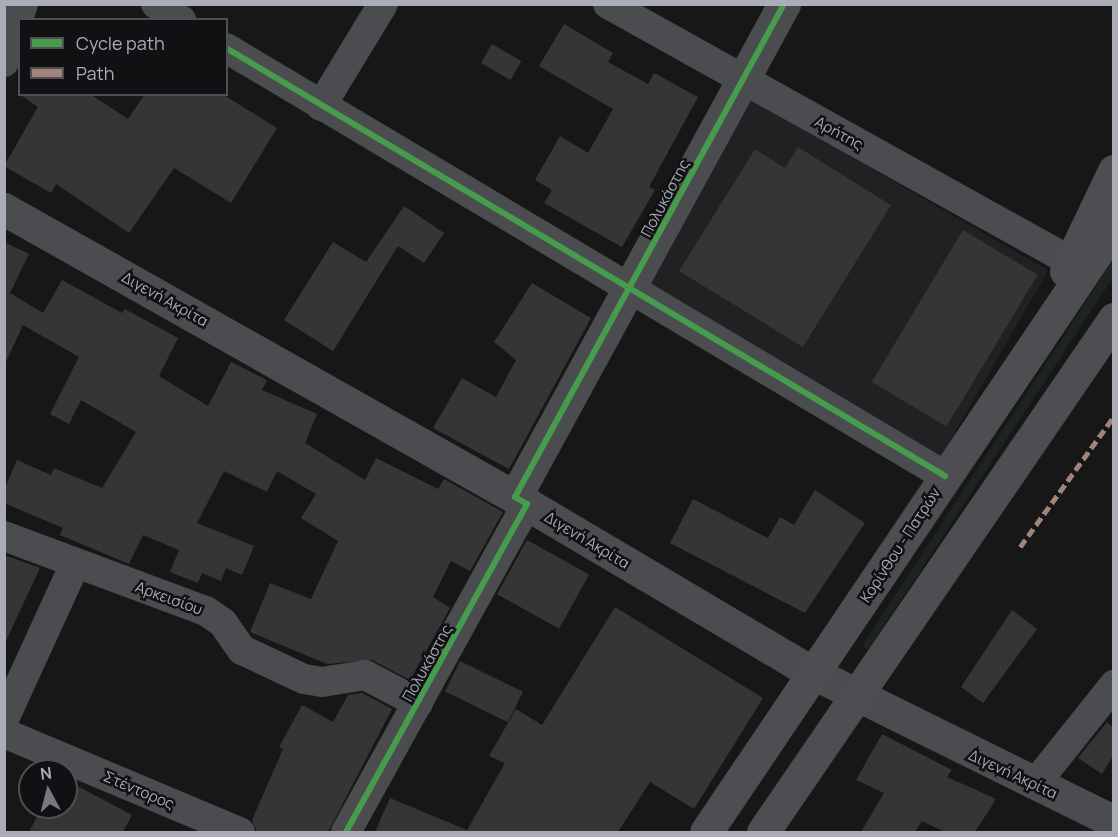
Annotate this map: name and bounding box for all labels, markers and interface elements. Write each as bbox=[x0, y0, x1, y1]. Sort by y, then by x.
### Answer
legend bbox=[18, 18, 228, 96]
text: Cycle path bbox=[76, 31, 165, 55]
text: Path bbox=[76, 61, 114, 85]
street label: Αρήτης bbox=[812, 112, 866, 154]
street label: Πολυκάστης bbox=[637, 156, 693, 240]
street label: Διγενή Ακρίτα bbox=[119, 268, 211, 330]
street label: Κορίνθου - Πατρών bbox=[856, 484, 944, 606]
street label: Διγενή Ακρίτα bbox=[541, 508, 633, 572]
street label: Αρκεισίου bbox=[133, 578, 205, 618]
street label: Πολυκάστης bbox=[398, 621, 456, 705]
street label: Διγενή Ακρίτα bbox=[966, 746, 1060, 802]
north arrow bbox=[18, 759, 78, 819]
text: N bbox=[39, 762, 53, 785]
street label: Στέντορος bbox=[101, 767, 177, 813]

